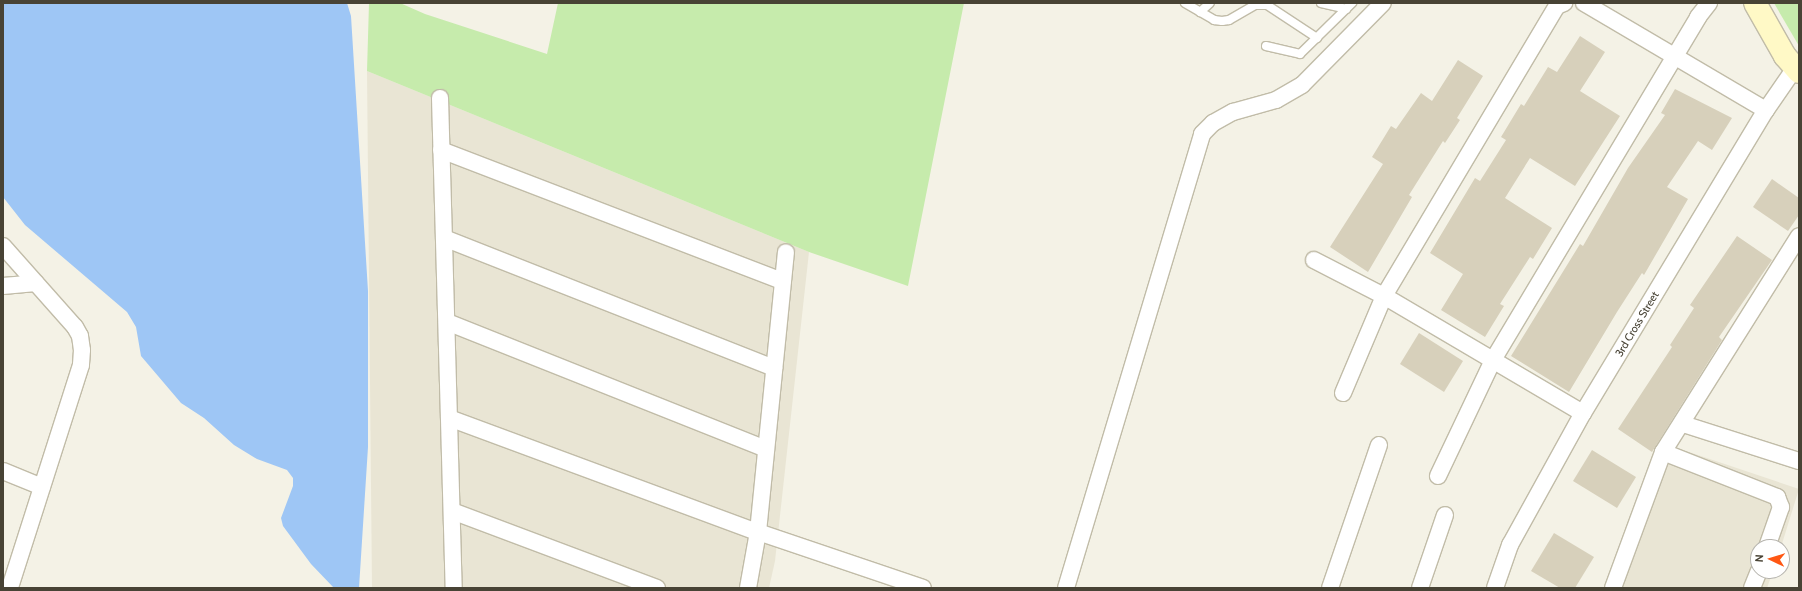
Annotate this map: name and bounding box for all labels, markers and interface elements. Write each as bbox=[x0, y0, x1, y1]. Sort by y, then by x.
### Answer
street label: 3rd Cross Street bbox=[1612, 289, 1662, 359]
north arrow bbox=[1750, 539, 1790, 579]
text: N bbox=[1752, 554, 1766, 563]

